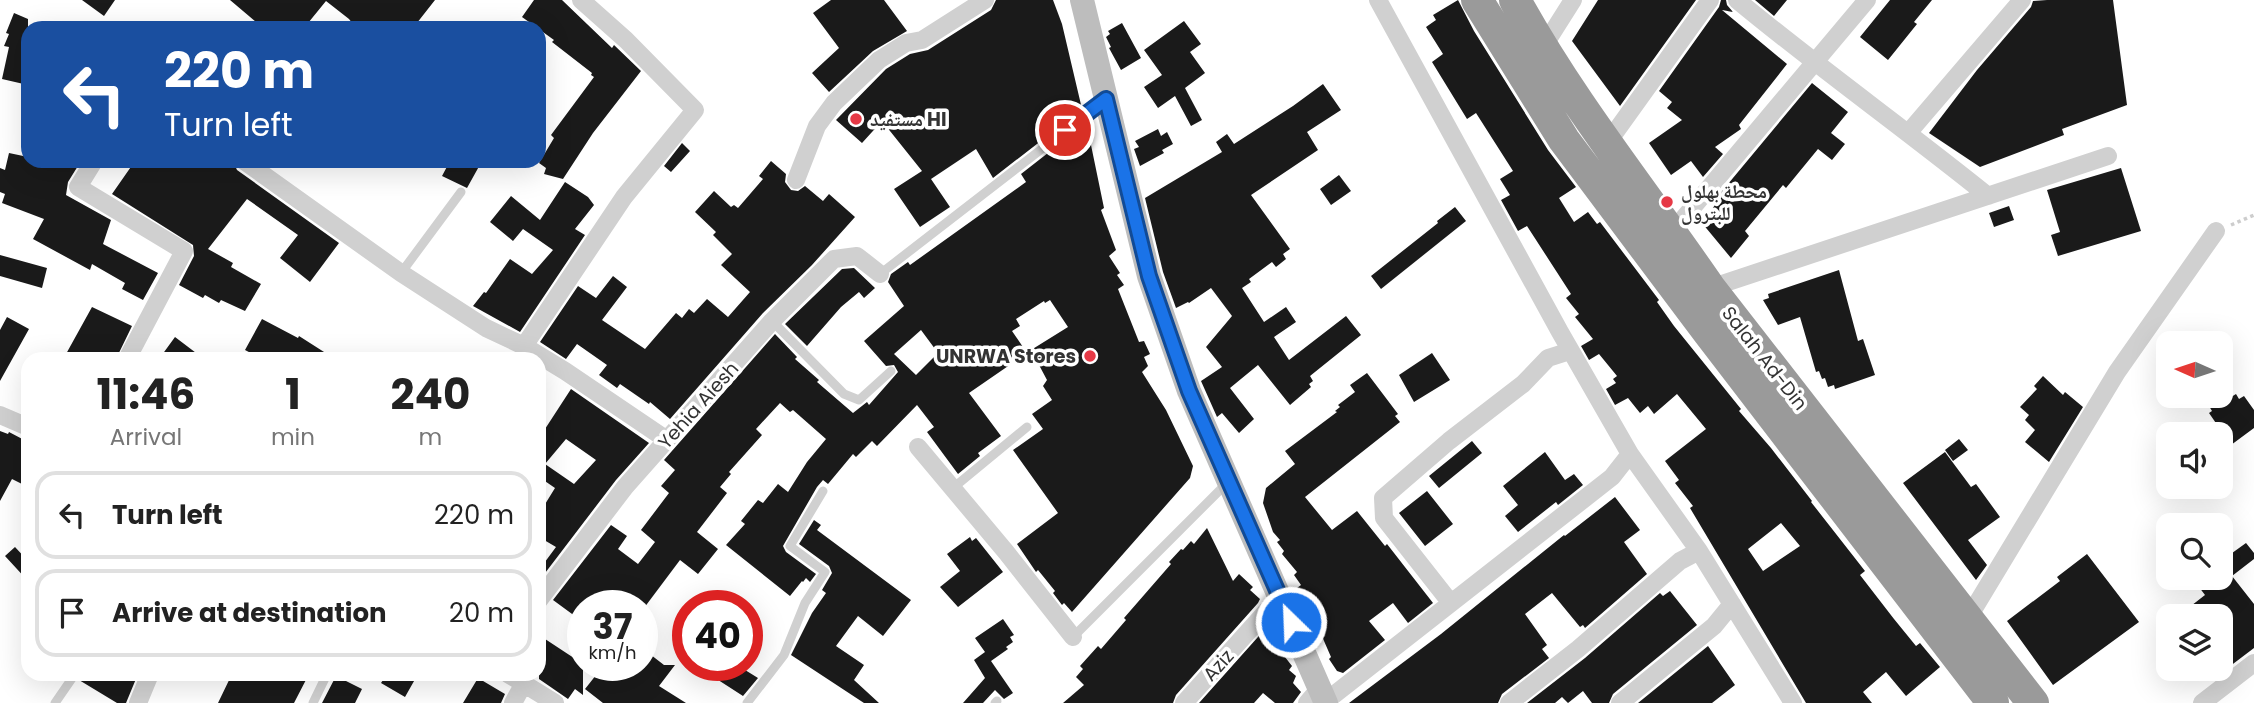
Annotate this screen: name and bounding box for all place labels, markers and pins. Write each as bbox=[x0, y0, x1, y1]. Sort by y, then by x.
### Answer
pin bbox=[1035, 100, 1095, 160]
place label: مستفيد HI bbox=[870, 106, 947, 133]
marker: مستفيد HI bbox=[848, 111, 864, 127]
place label: محطة بهلول للبترول bbox=[1681, 178, 1767, 227]
marker: محطة بهلول للبترول bbox=[1659, 194, 1675, 210]
place label: UNRWA Stores bbox=[936, 343, 1076, 370]
marker: UNRWA Stores bbox=[1082, 348, 1098, 364]

